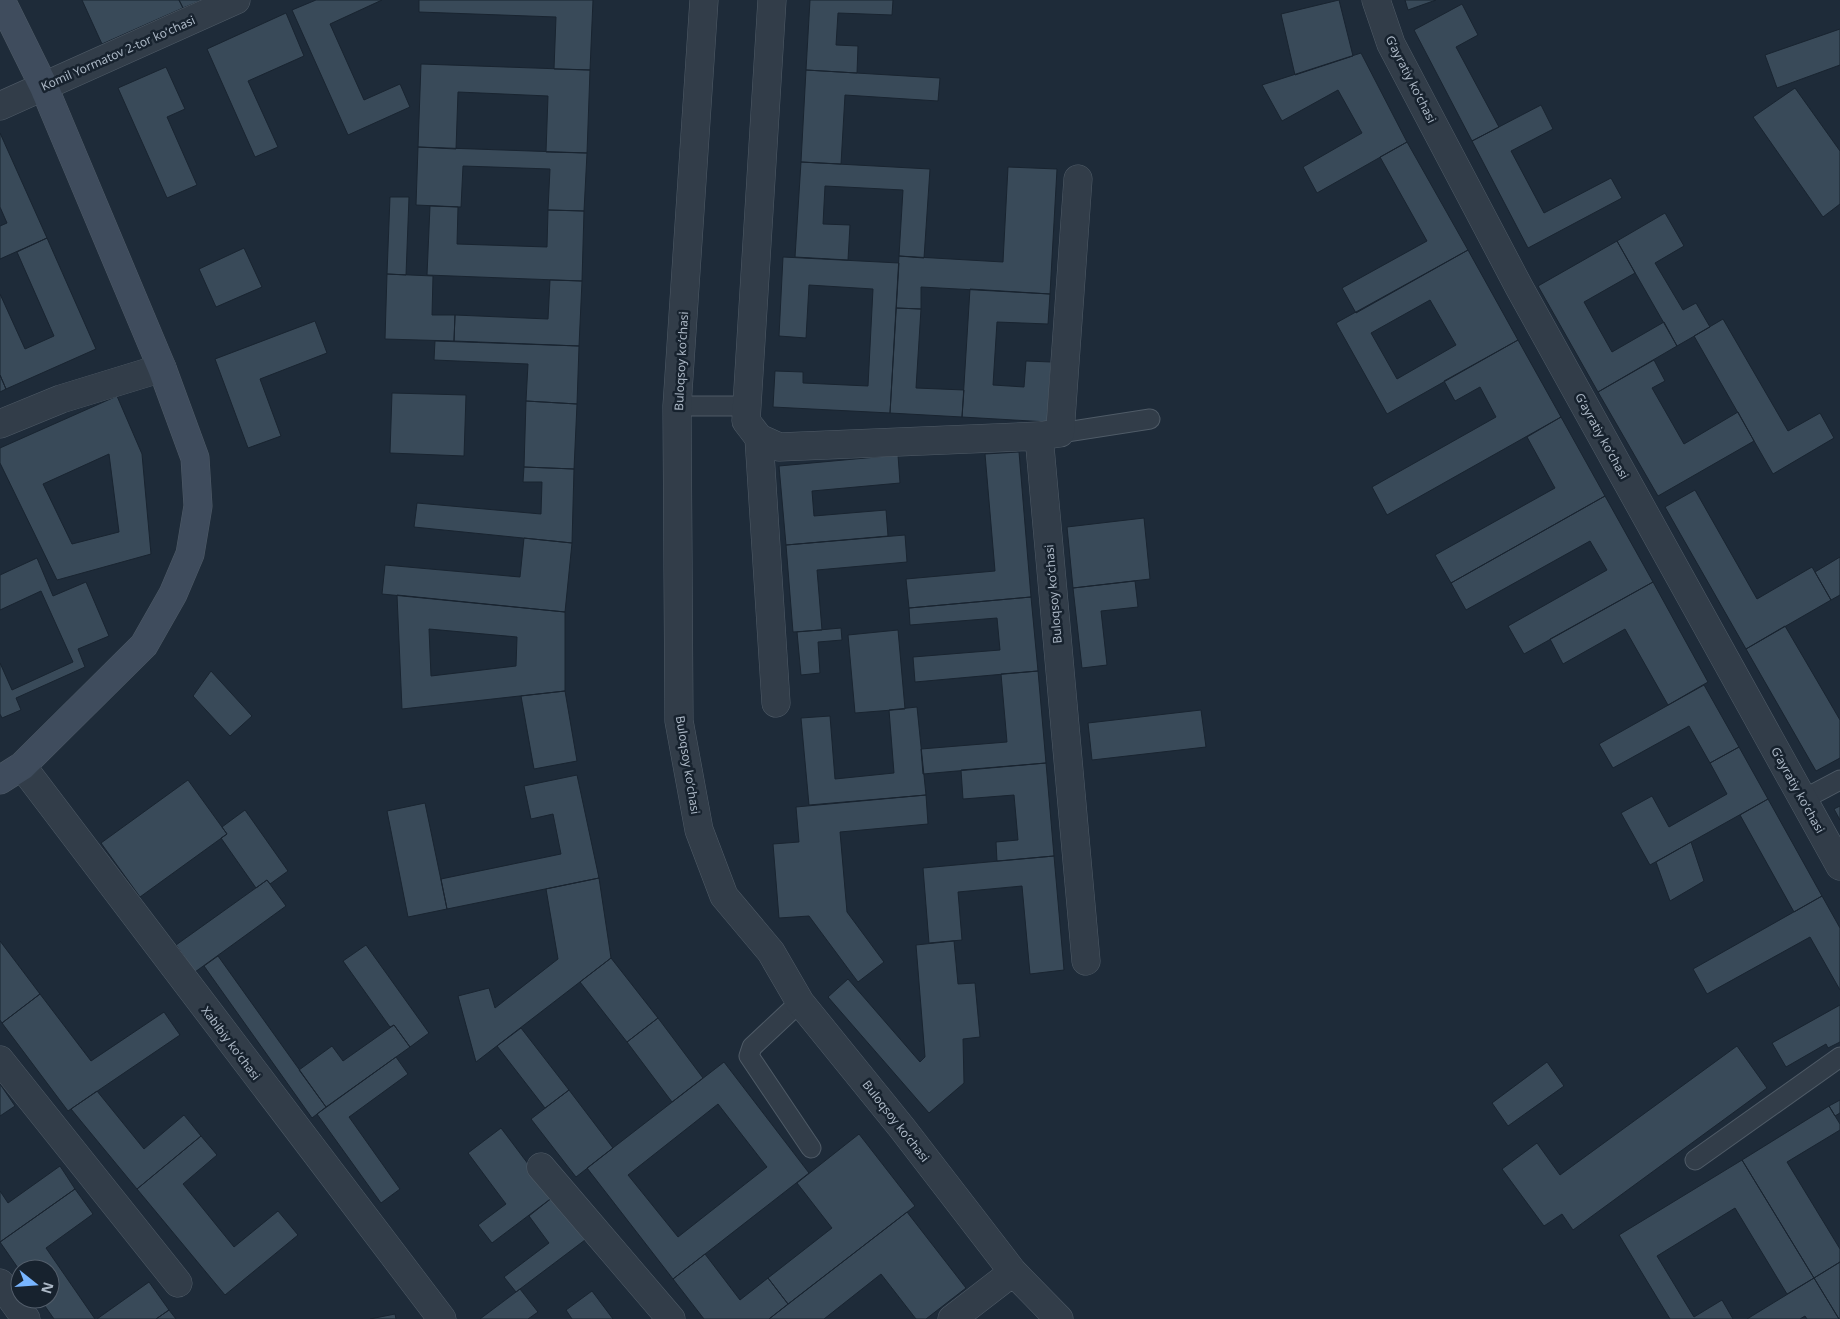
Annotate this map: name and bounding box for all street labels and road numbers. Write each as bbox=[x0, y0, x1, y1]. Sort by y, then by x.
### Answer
street label: Komil Yormatov 2-tor koʻchasi bbox=[38, 11, 198, 95]
street label: Gʻayratiy koʻchasi bbox=[1382, 32, 1440, 126]
street label: Buloqsoy koʻchasi bbox=[670, 311, 692, 411]
street label: Gʻayratiy koʻchasi bbox=[1571, 390, 1633, 482]
street label: Buloqsoy koʻchasi bbox=[1040, 544, 1066, 644]
street label: Buloqsoy koʻchasi bbox=[672, 715, 704, 815]
street label: Gʻayratiy koʻchasi bbox=[1767, 744, 1829, 836]
street label: Xabibiy koʻchasi bbox=[198, 1003, 264, 1083]
street label: Buloqsoy koʻchasi bbox=[859, 1077, 933, 1165]

